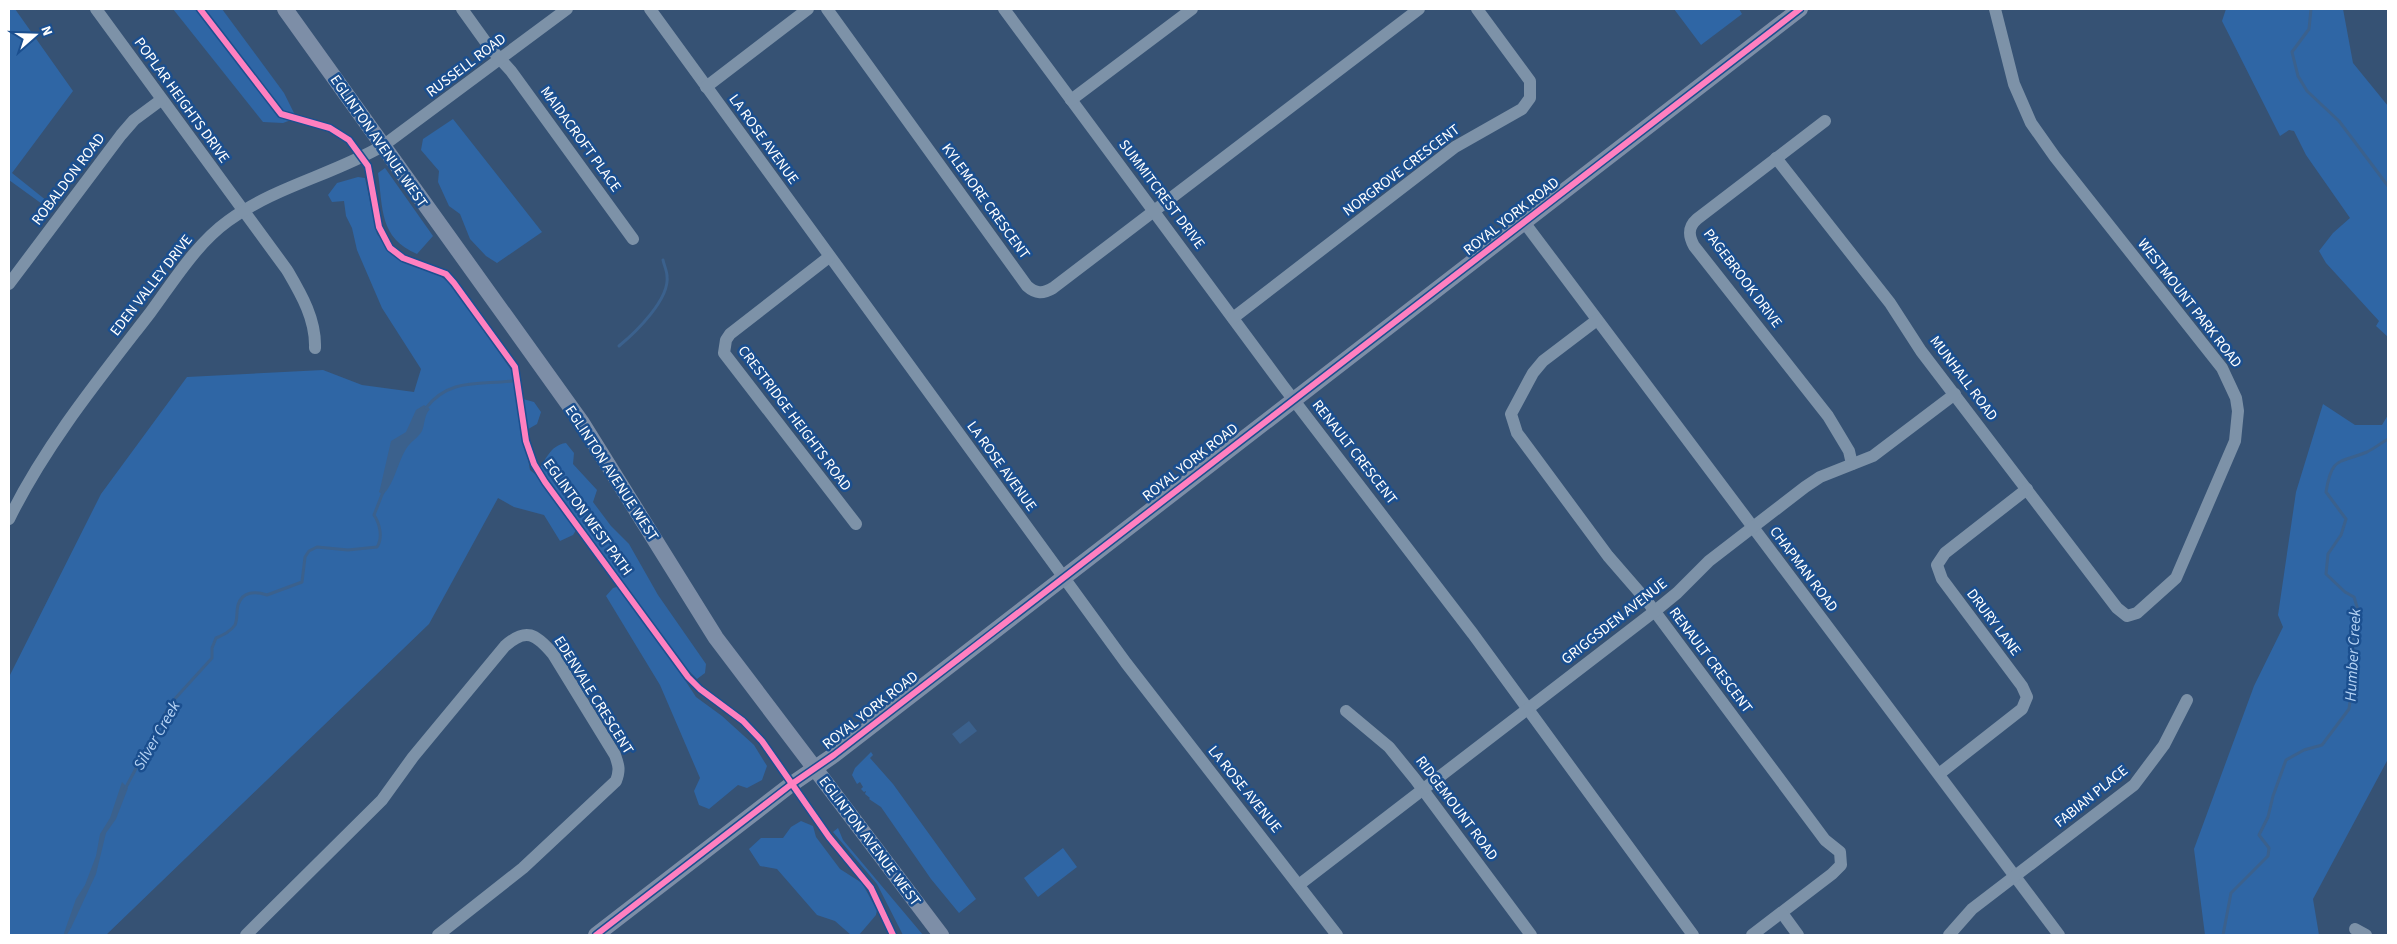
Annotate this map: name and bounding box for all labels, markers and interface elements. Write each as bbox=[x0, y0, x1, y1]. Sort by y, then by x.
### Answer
north arrow bbox=[10, 10, 60, 60]
text: N bbox=[35, 23, 57, 39]
street label: RUSSELL ROAD bbox=[422, 28, 511, 102]
street label: POPLAR HEIGHTS DRIVE bbox=[129, 33, 234, 167]
street label: EGLINTON AVENUE WEST bbox=[325, 71, 432, 212]
street label: MAIDACROFT PLACE bbox=[535, 82, 626, 196]
street label: LA ROSE AVENUE bbox=[724, 90, 804, 189]
street label: NORGROVE CRESCENT bbox=[1338, 119, 1464, 221]
street label: ROBALDON ROAD bbox=[27, 129, 110, 230]
street label: SUMMITCREST DRIVE bbox=[1113, 135, 1210, 253]
street label: KYLEMORE CRESCENT bbox=[936, 139, 1035, 263]
street label: ROYAL YORK ROAD bbox=[1459, 172, 1564, 261]
street label: PAGEBROOK DRIVE bbox=[1698, 224, 1787, 332]
street label: EDEN VALLEY DRIVE bbox=[105, 230, 198, 340]
street label: WESTMOUNT PARK ROAD bbox=[2133, 234, 2247, 372]
street label: MUNHALL ROAD bbox=[1925, 331, 2003, 425]
street label: CRESTRIDGE HEIGHTS ROAD bbox=[733, 341, 856, 495]
street label: RENAULT CRESCENT bbox=[1307, 396, 1402, 509]
street label: EGLINTON AVENUE WEST bbox=[560, 401, 663, 545]
street label: LA ROSE AVENUE bbox=[962, 417, 1042, 516]
street label: ROYAL YORK ROAD bbox=[1138, 418, 1243, 507]
street label: EGLINTON WEST PATH bbox=[538, 455, 637, 580]
street label: CHAPMAN ROAD bbox=[1764, 522, 1843, 617]
street label: GRIGGSDEN AVENUE bbox=[1557, 573, 1672, 669]
street label: DRURY LANE bbox=[1961, 584, 2026, 660]
street label: RENAULT CRESCENT bbox=[1664, 603, 1757, 718]
water label: Humber Creek bbox=[2340, 608, 2366, 702]
street label: EDENVALE CRESCENT bbox=[549, 632, 638, 758]
street label: ROYAL YORK ROAD bbox=[818, 666, 923, 755]
water label: Silver Creek bbox=[128, 697, 186, 774]
street label: LA ROSE AVENUE bbox=[1203, 741, 1286, 837]
street label: RIDGEMOUNT ROAD bbox=[1410, 752, 1503, 865]
street label: FABIAN PLACE bbox=[2050, 760, 2133, 833]
street label: EGLINTON AVENUE WEST bbox=[814, 772, 925, 911]

